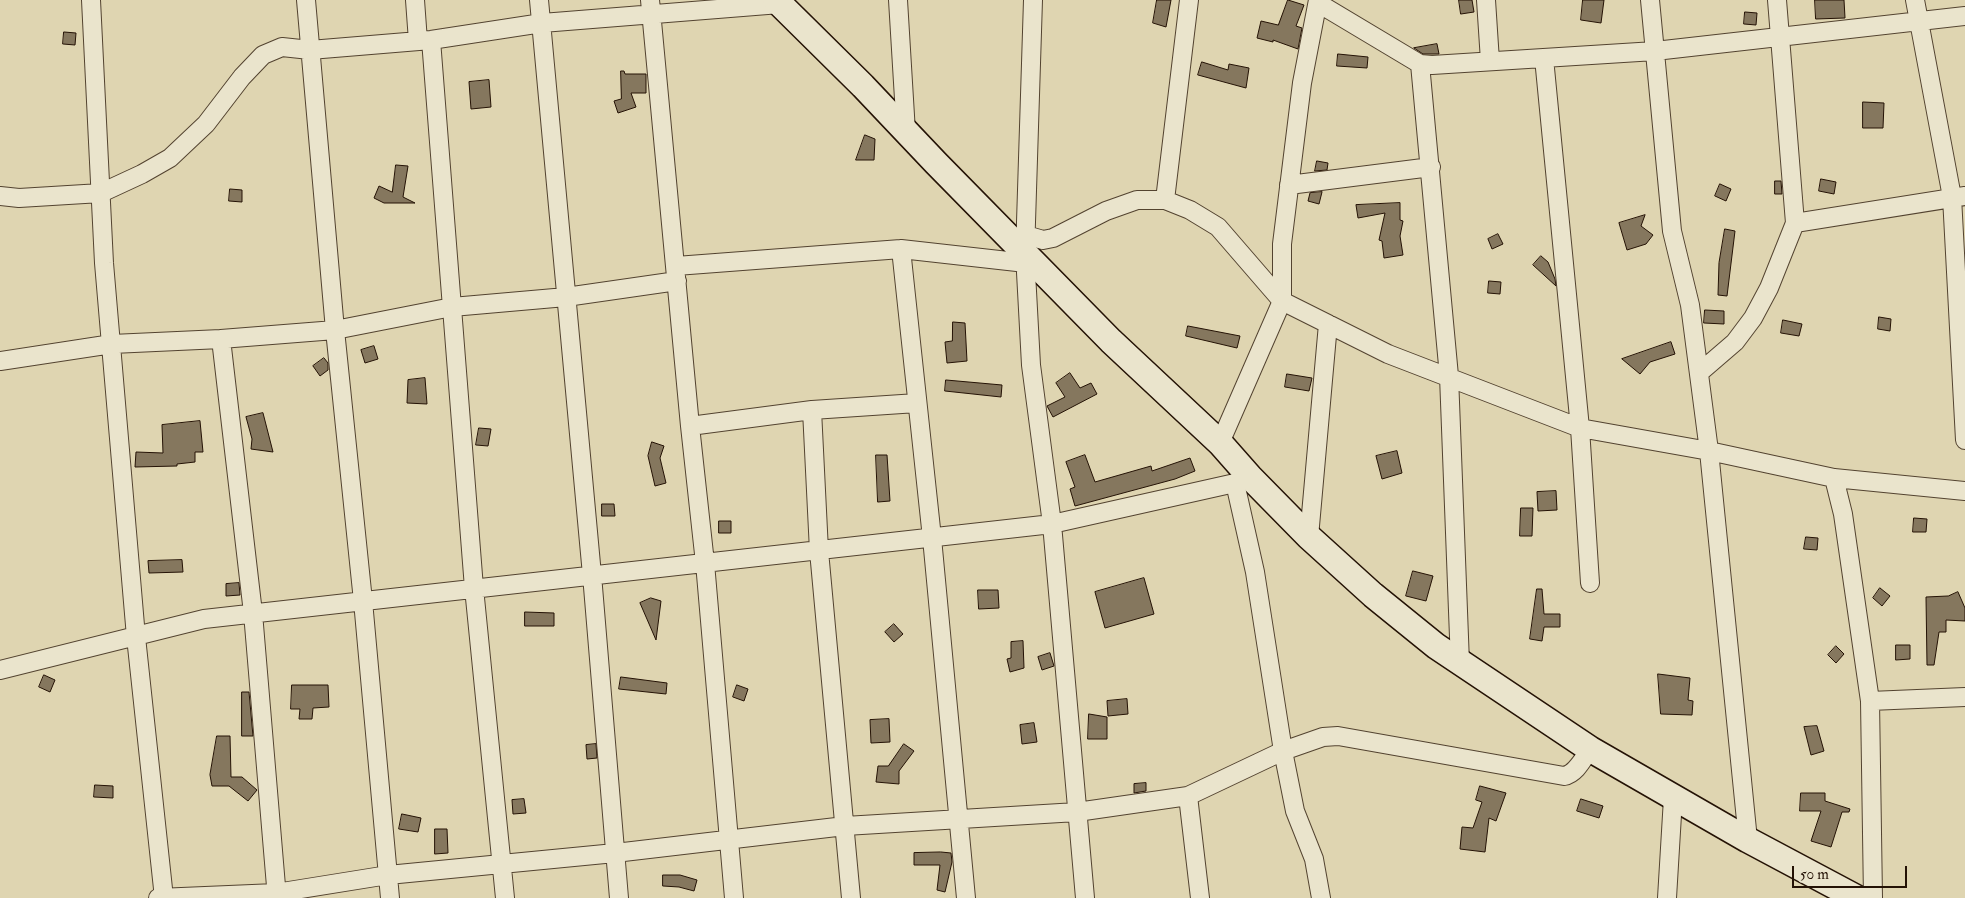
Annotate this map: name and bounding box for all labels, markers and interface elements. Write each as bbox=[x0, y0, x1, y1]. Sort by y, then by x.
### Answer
scale bar bbox=[1795, 856, 1910, 888]
text: 50 m bbox=[1800, 865, 1829, 884]

